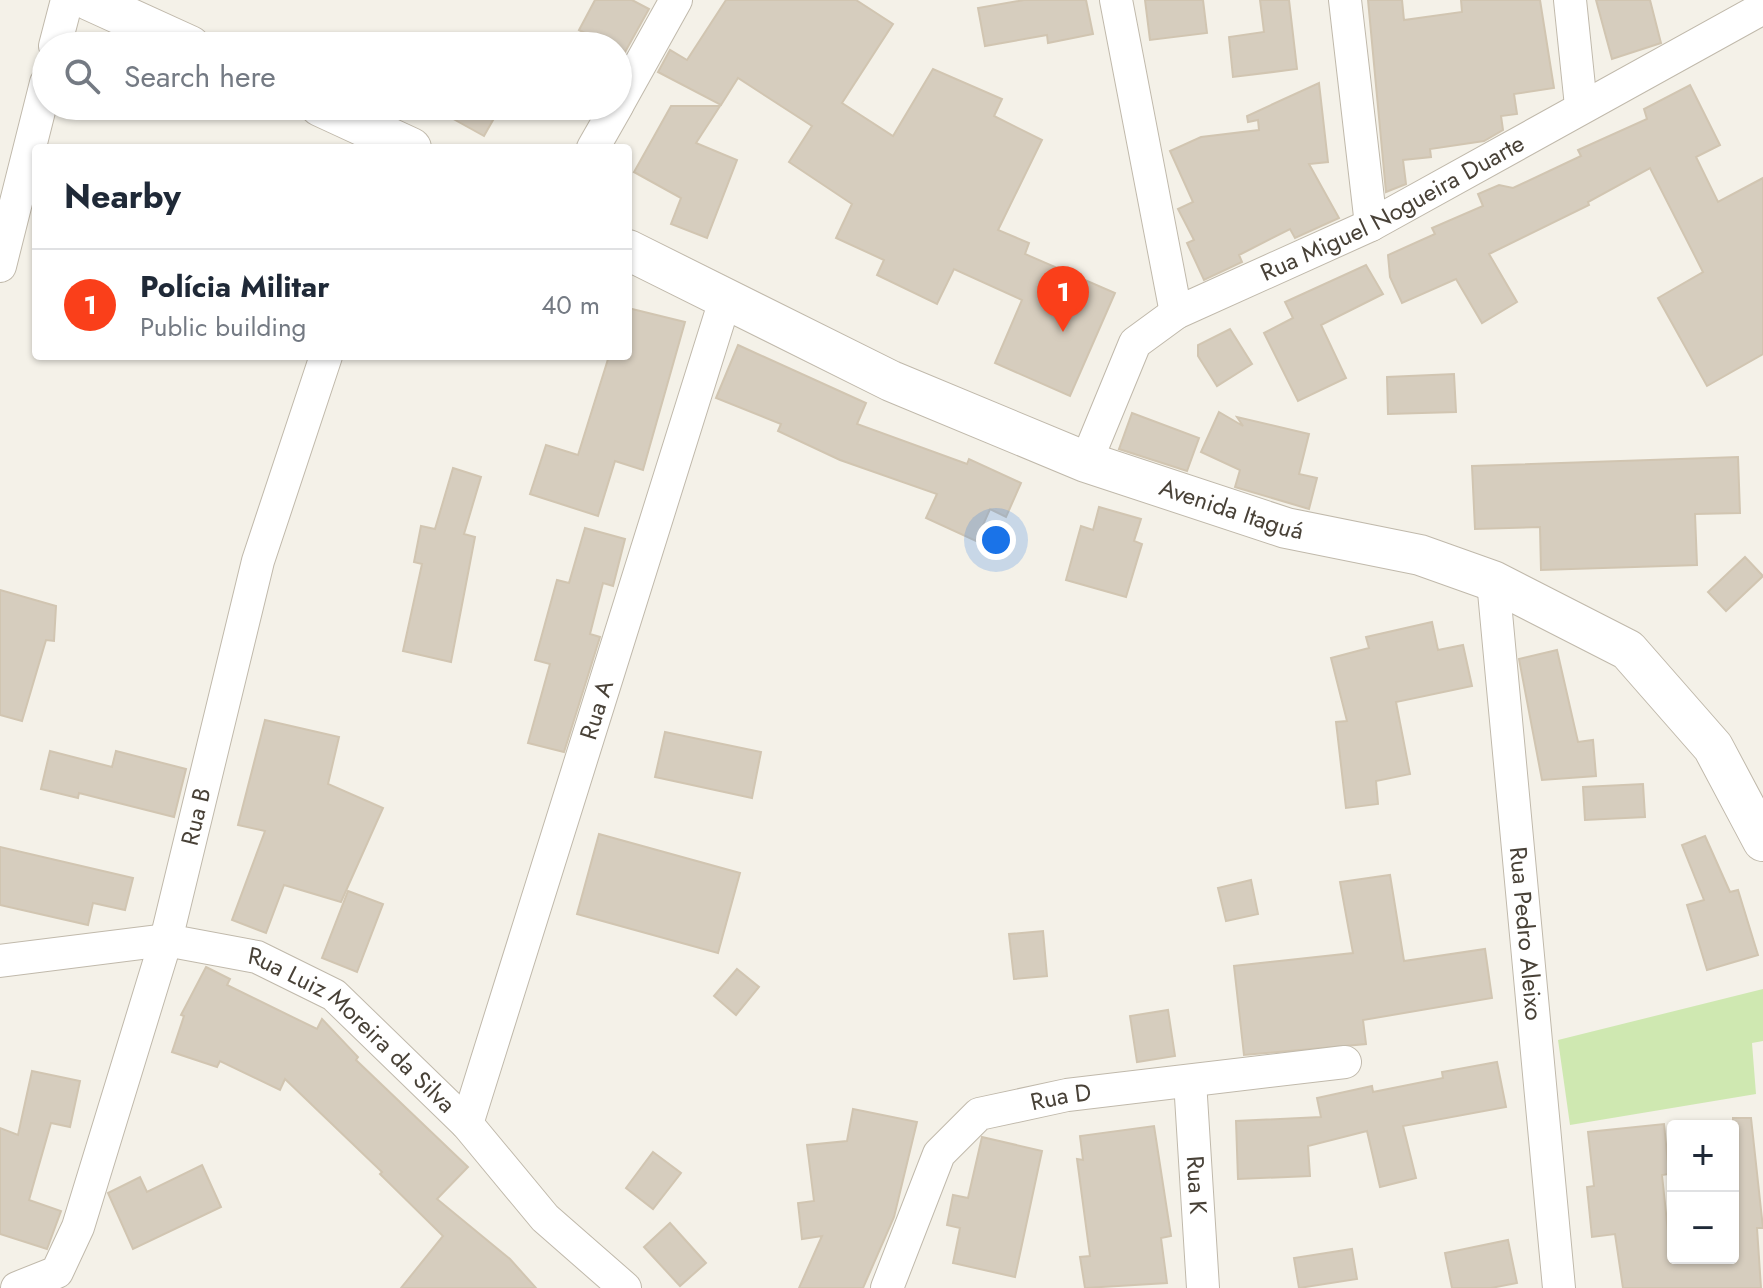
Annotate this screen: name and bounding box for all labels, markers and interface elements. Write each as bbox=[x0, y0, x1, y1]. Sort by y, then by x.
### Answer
search box bbox=[32, 32, 632, 120]
icon: search bbox=[60, 54, 104, 98]
text: Search here bbox=[124, 55, 276, 98]
street label: Rua Miguel Nogueira Duarte bbox=[1255, 126, 1530, 290]
text: Nearby bbox=[64, 172, 181, 221]
text: Polícia Militar bbox=[140, 265, 330, 308]
pin: 1 bbox=[1037, 266, 1089, 332]
text: 1 bbox=[83, 286, 97, 324]
text: 40 m bbox=[541, 286, 600, 324]
text: Public building bbox=[140, 308, 306, 346]
street label: Avenida Itaguá bbox=[1155, 469, 1306, 548]
your location bbox=[976, 520, 1016, 560]
street label: Rua A bbox=[570, 675, 622, 744]
street label: Rua B bbox=[172, 784, 219, 849]
street label: Rua Pedro Aleixo bbox=[1501, 845, 1552, 1022]
street label: Rua Luiz Moreira da Silva bbox=[245, 938, 464, 1121]
street label: Rua D bbox=[1027, 1074, 1093, 1119]
map controls bbox=[1667, 1120, 1739, 1264]
button: + bbox=[1667, 1120, 1739, 1192]
street label: Rua K bbox=[1178, 1155, 1216, 1215]
button: − bbox=[1667, 1192, 1739, 1264]

